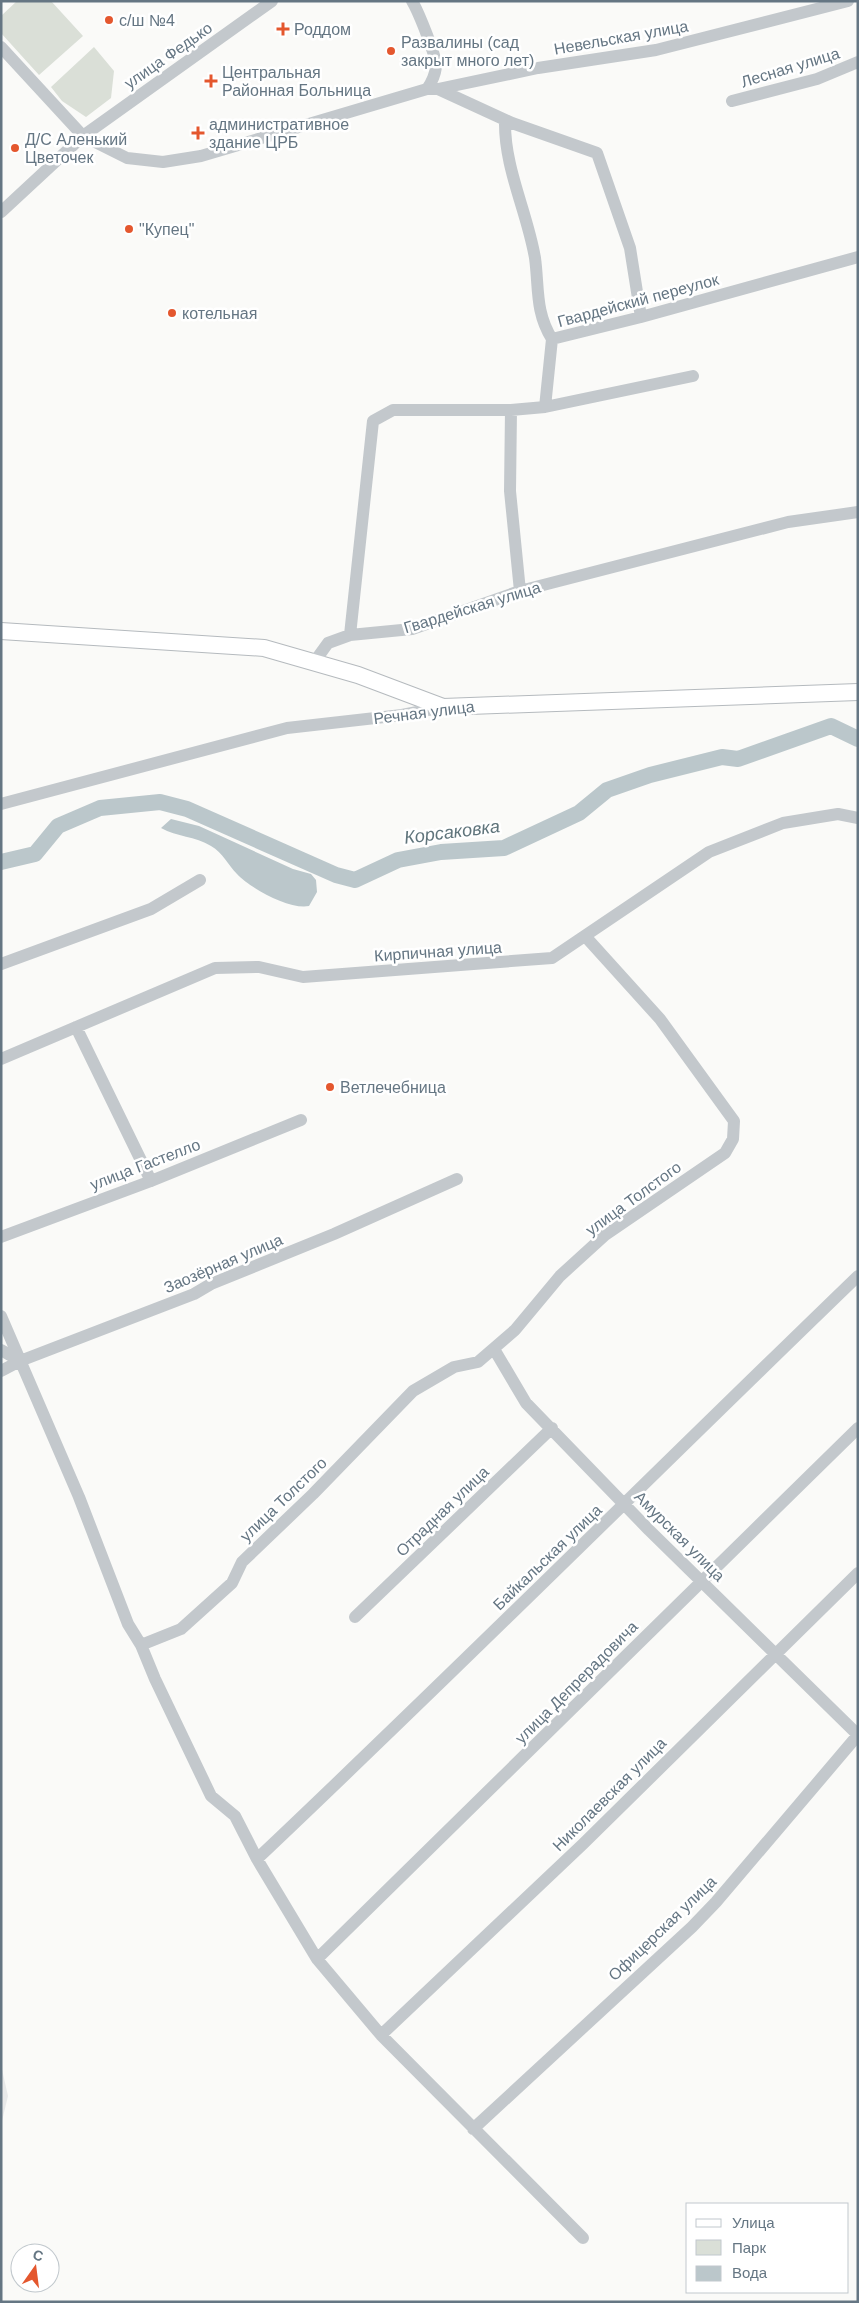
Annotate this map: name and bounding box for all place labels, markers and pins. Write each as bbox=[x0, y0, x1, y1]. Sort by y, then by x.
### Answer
place label: с/ш №4 bbox=[119, 12, 175, 29]
marker: с/ш №4 bbox=[103, 14, 115, 26]
place label: Роддом bbox=[294, 21, 351, 38]
marker: Роддом bbox=[276, 22, 290, 36]
place label: Развалины (сад закрыт много лет) bbox=[401, 34, 534, 69]
marker: Развалины (сад закрыт много лет) bbox=[385, 45, 397, 57]
place label: Центральная Районная Больница bbox=[222, 64, 371, 99]
marker: Центральная Районная Больница bbox=[204, 74, 218, 88]
place label: административное здание ЦРБ bbox=[209, 116, 349, 151]
marker: административное здание ЦРБ bbox=[191, 126, 205, 140]
place label: Д/С Аленький Цветочек bbox=[25, 131, 127, 166]
marker: Д/С Аленький Цветочек bbox=[9, 142, 21, 154]
place label: "Купец" bbox=[139, 221, 194, 238]
marker: "Купец" bbox=[123, 223, 135, 235]
place label: котельная bbox=[182, 305, 257, 322]
marker: котельная bbox=[166, 307, 178, 319]
place label: Ветлечебница bbox=[340, 1079, 446, 1096]
marker: Ветлечебница bbox=[324, 1081, 336, 1093]

